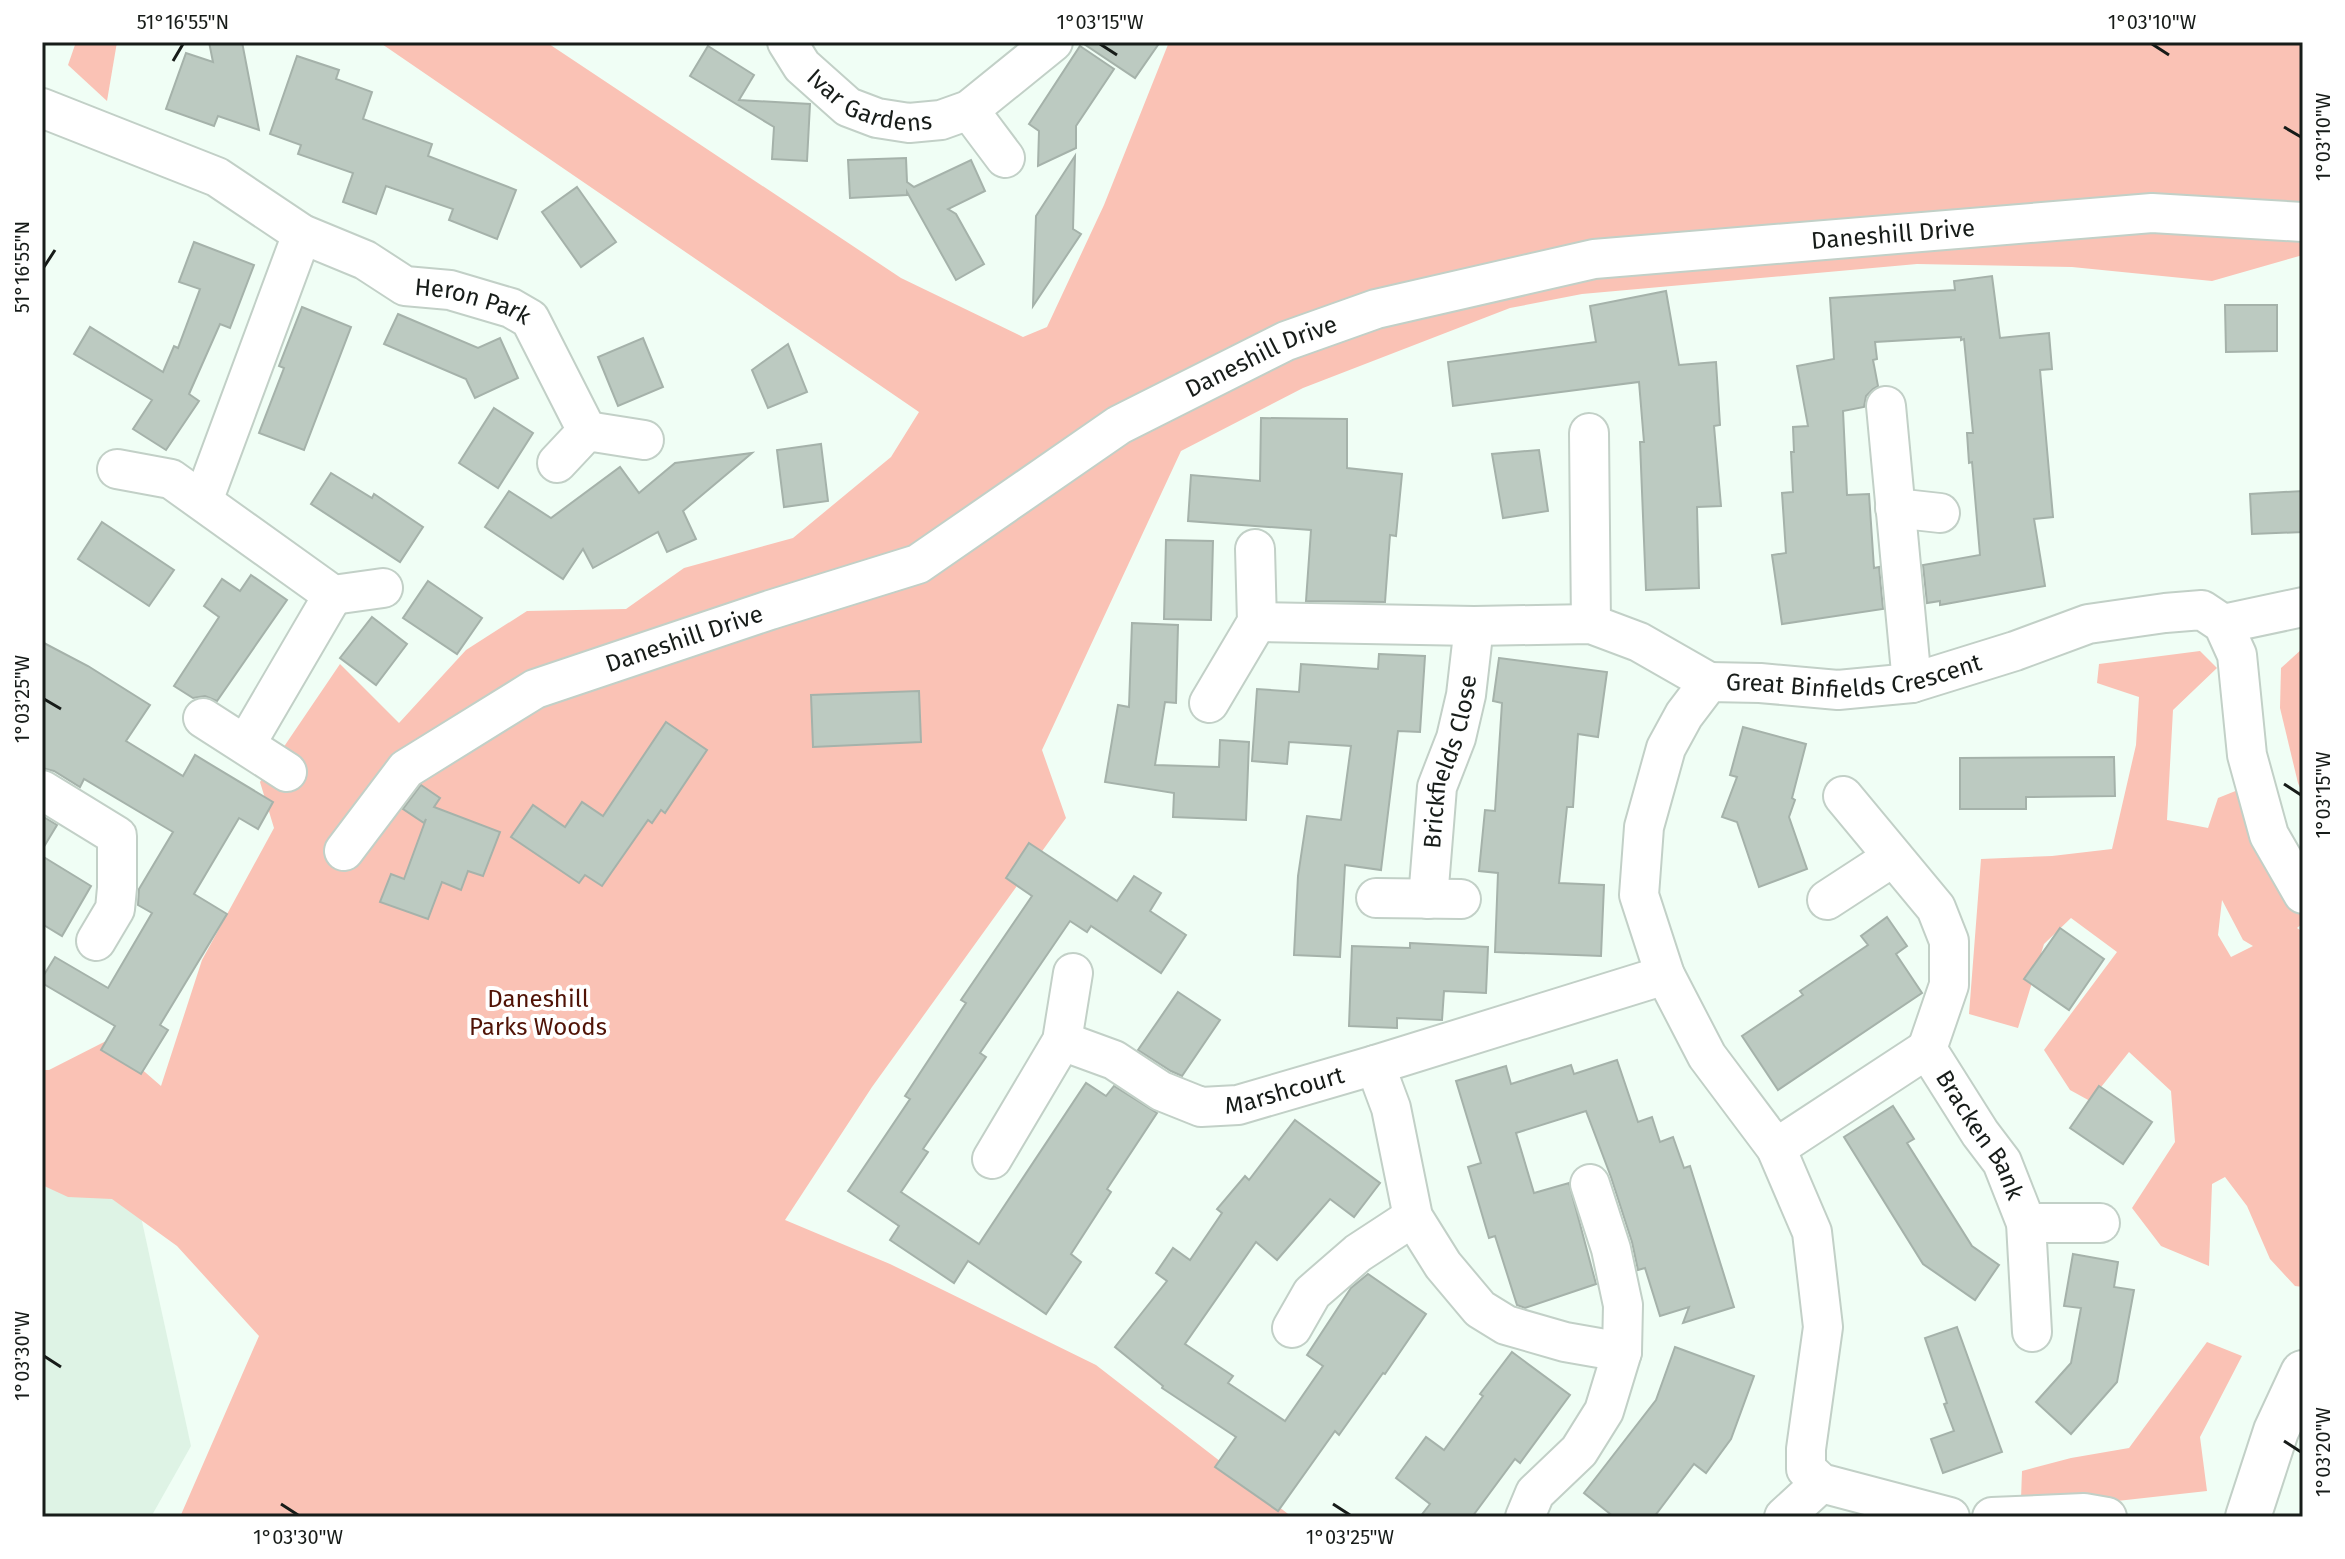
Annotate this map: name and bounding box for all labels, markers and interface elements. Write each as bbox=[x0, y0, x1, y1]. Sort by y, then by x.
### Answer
text: 51°16'55"N bbox=[137, 10, 229, 34]
text: 1°03'15"W bbox=[1056, 10, 1144, 34]
text: 1°03'10"W bbox=[2108, 10, 2197, 34]
street label: Ivar Gardens bbox=[801, 63, 933, 137]
text: 1°03'10"W bbox=[2311, 92, 2335, 181]
street label: Daneshill Drive bbox=[1810, 214, 1976, 255]
text: 51°16'55"N bbox=[10, 221, 34, 313]
street label: Heron Park bbox=[414, 273, 537, 331]
street label: Daneshill Drive bbox=[1181, 310, 1341, 403]
street label: Daneshill Drive bbox=[602, 599, 767, 678]
street label: Great Binfields Crescent bbox=[1726, 648, 1985, 704]
text: 1°03'25"W bbox=[10, 654, 34, 743]
street label: Brickfields Close bbox=[1418, 673, 1482, 850]
text: 1°03'15"W bbox=[2311, 751, 2335, 839]
park label: Daneshill Parks Woods bbox=[469, 985, 607, 1041]
street label: Marshcourt bbox=[1224, 1061, 1347, 1120]
street label: Bracken Bank bbox=[1930, 1065, 2030, 1204]
text: 1°03'30"W bbox=[10, 1311, 34, 1401]
text: 1°03'20"W bbox=[2311, 1407, 2335, 1497]
text: 1°03'30"W bbox=[253, 1525, 343, 1549]
text: 1°03'25"W bbox=[1306, 1525, 1395, 1549]

